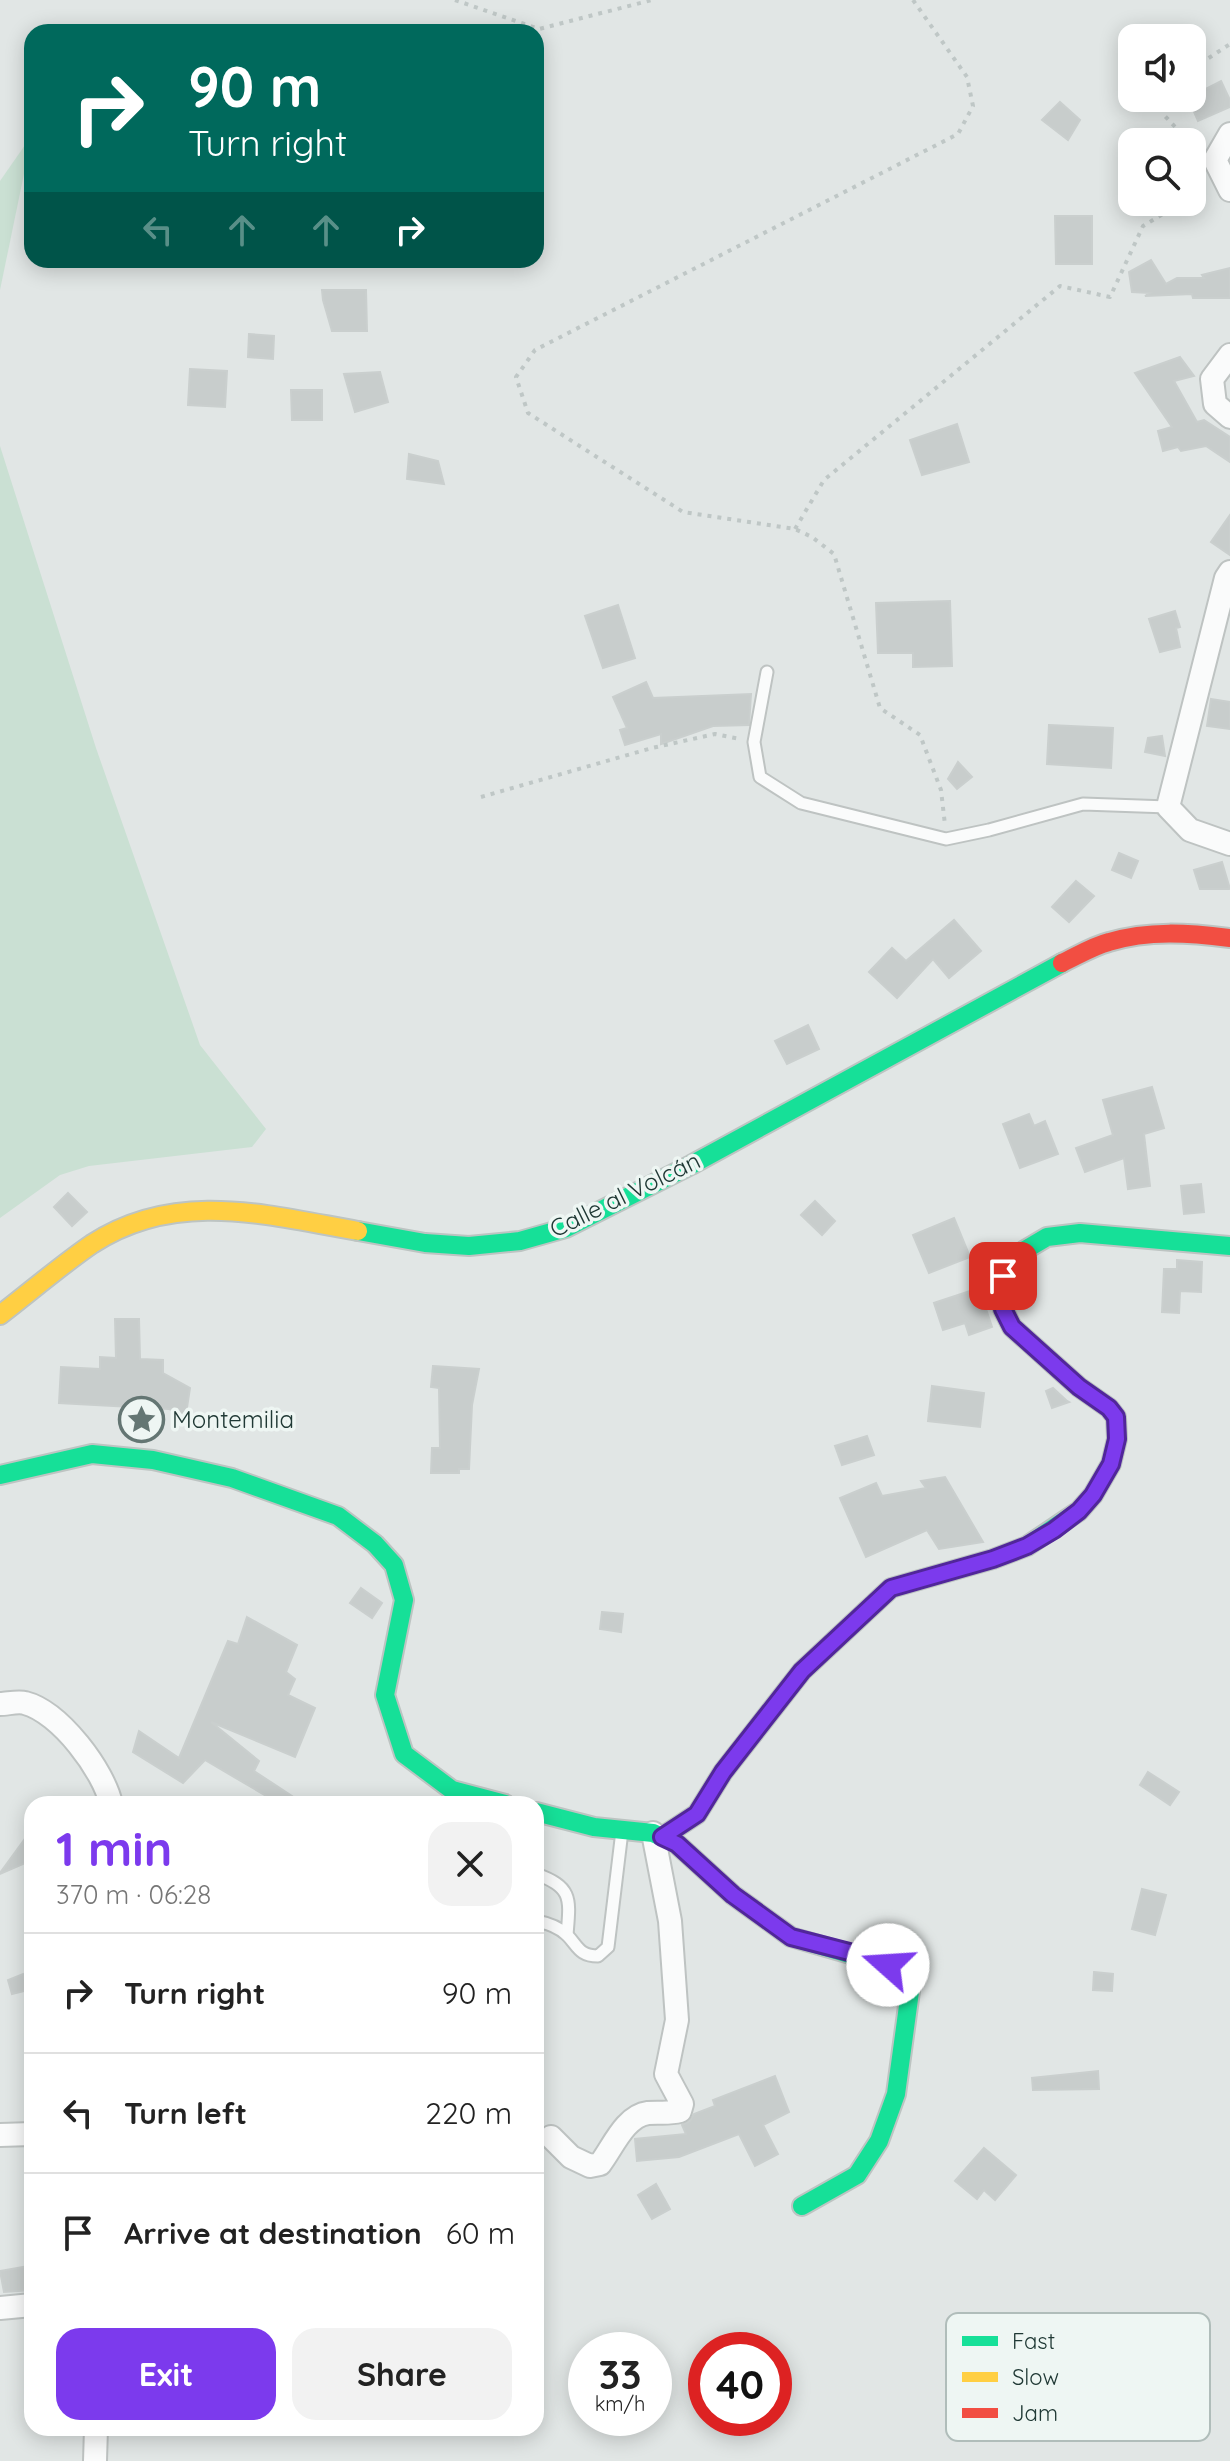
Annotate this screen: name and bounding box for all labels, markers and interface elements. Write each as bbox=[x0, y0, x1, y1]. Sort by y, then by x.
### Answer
map controls bbox=[1118, 24, 1206, 216]
button: sound bbox=[1118, 24, 1206, 112]
text: 90 m bbox=[188, 51, 322, 121]
icon: right bbox=[56, 56, 160, 160]
text: Turn right bbox=[188, 120, 347, 165]
button: search bbox=[1118, 128, 1206, 216]
icon: left bbox=[136, 208, 180, 252]
icon: ahead bbox=[220, 208, 264, 252]
icon: ahead bbox=[304, 208, 348, 252]
icon: right bbox=[388, 208, 432, 252]
street label: Calle al Volcán bbox=[544, 1145, 705, 1243]
pin bbox=[969, 1242, 1037, 1310]
icon: arrive bbox=[981, 1254, 1025, 1298]
place icon: Montemilia bbox=[117, 1396, 165, 1444]
place label: Montemilia bbox=[172, 1404, 294, 1434]
text: 1 min bbox=[56, 1818, 172, 1878]
button: close bbox=[428, 1822, 512, 1906]
text: 370 m · 06:28 bbox=[56, 1878, 211, 1911]
position arrow bbox=[846, 1923, 930, 2007]
icon: right bbox=[56, 1971, 100, 2015]
text: Turn right bbox=[124, 1974, 265, 2012]
text: 90 m bbox=[442, 1974, 512, 2012]
icon: left bbox=[56, 2091, 100, 2135]
text: Turn left bbox=[124, 2094, 247, 2132]
text: 220 m bbox=[425, 2094, 512, 2132]
icon: arrive bbox=[56, 2211, 100, 2255]
text: Arrive at destination bbox=[124, 2214, 422, 2252]
text: 60 m bbox=[446, 2214, 515, 2252]
legend bbox=[946, 2313, 1210, 2441]
text: Fast bbox=[1012, 2327, 1055, 2355]
button: Exit bbox=[56, 2328, 276, 2420]
button: Share bbox=[292, 2328, 512, 2420]
speed limit sign: 40 bbox=[688, 2332, 792, 2436]
text: 33 bbox=[599, 2349, 641, 2399]
text: Slow bbox=[1012, 2363, 1059, 2391]
text: km/h bbox=[595, 2391, 645, 2416]
text: Jam bbox=[1012, 2399, 1058, 2427]

